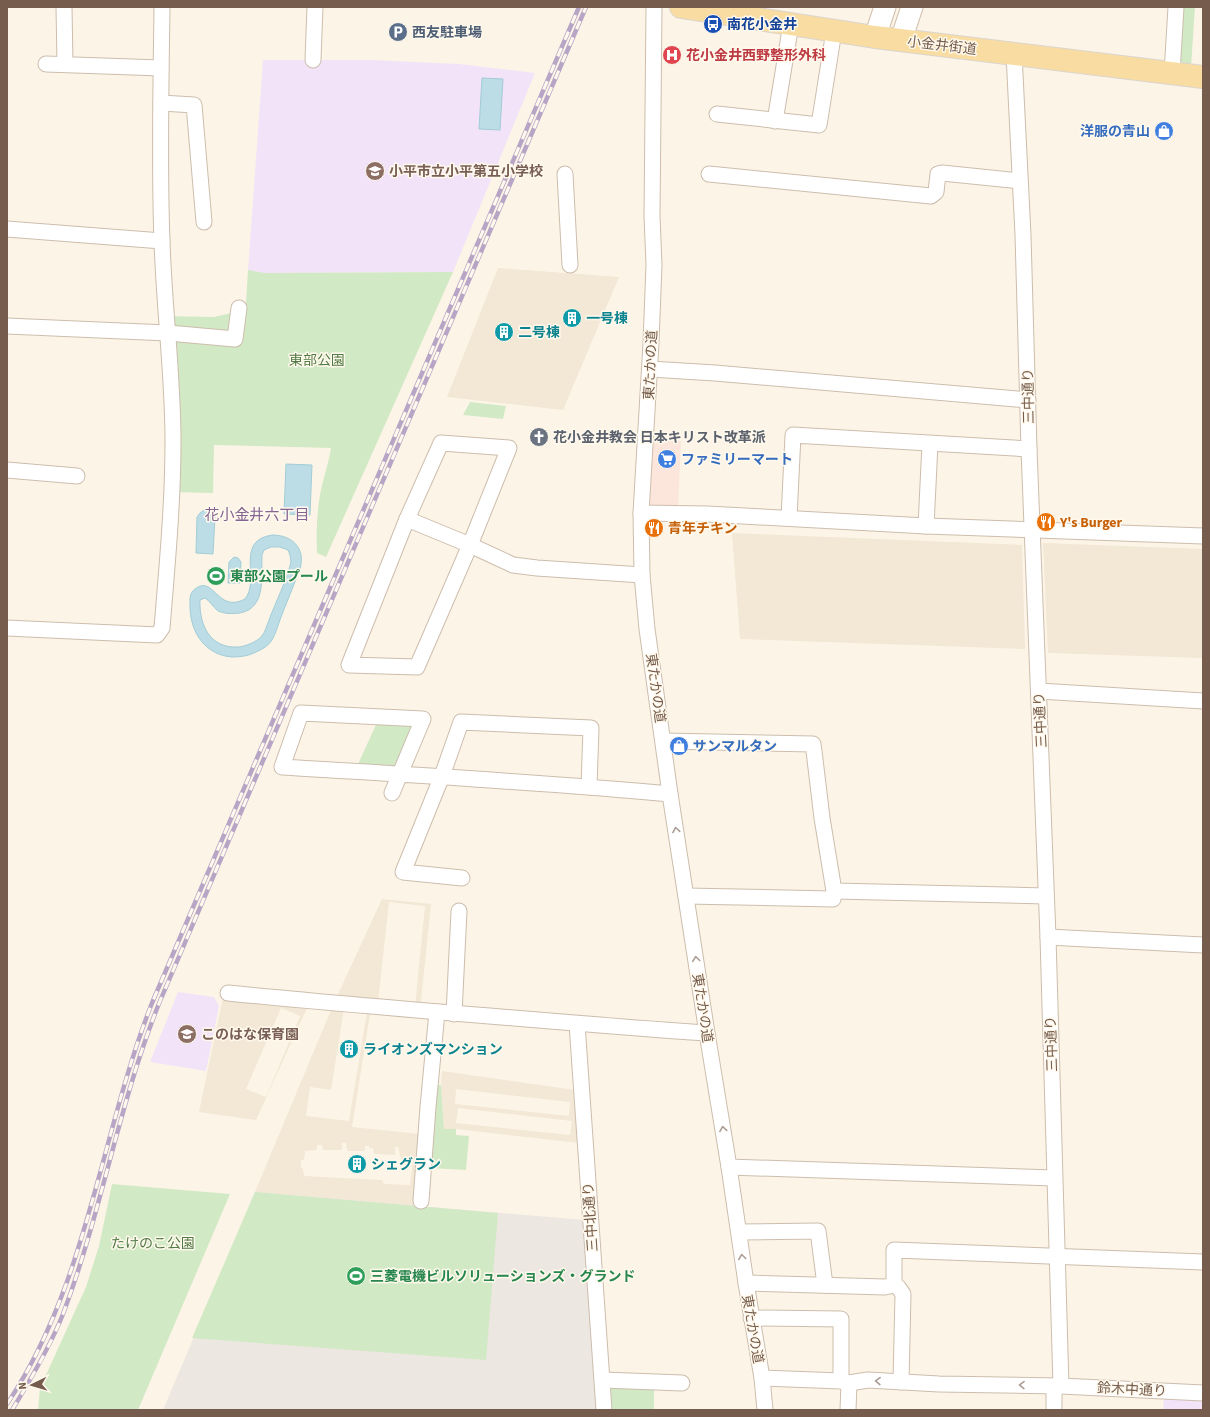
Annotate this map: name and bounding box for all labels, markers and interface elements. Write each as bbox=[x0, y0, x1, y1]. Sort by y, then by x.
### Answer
bus stop icon: 南花小金井 bbox=[702, 13, 724, 35]
place label: 南花小金井 bbox=[727, 15, 797, 35]
parking icon: 西友駐車場 bbox=[387, 21, 409, 43]
place label: 西友駐車場 bbox=[412, 23, 482, 43]
street label: 小金井街道 bbox=[906, 32, 978, 60]
hospital icon: 花小金井西野整形外科 bbox=[661, 44, 683, 66]
place label: 花小金井西野整形外科 bbox=[686, 46, 826, 66]
shop icon: 洋服の青山 bbox=[1153, 120, 1175, 142]
place label: 洋服の青山 bbox=[1080, 122, 1150, 142]
school or university icon: 小平市立小平第五小学校 bbox=[364, 160, 386, 182]
place label: 小平市立小平第五小学校 bbox=[389, 162, 543, 182]
building icon: 一号棟 bbox=[561, 307, 583, 329]
place label: 一号棟 bbox=[586, 309, 628, 329]
building icon: 二号棟 bbox=[493, 321, 515, 343]
place label: 二号棟 bbox=[518, 323, 560, 343]
street label: 東たかの道 bbox=[639, 330, 663, 401]
park label: 東部公園 bbox=[289, 351, 345, 371]
street label: 三中通り bbox=[1019, 368, 1039, 424]
church icon: 花小金井教会 日本キリスト改革派 bbox=[528, 426, 550, 448]
place label: 花小金井教会 日本キリスト改革派 bbox=[553, 428, 766, 448]
supermarket icon: ファミリーマート bbox=[656, 448, 678, 470]
place label: ファミリーマート bbox=[681, 450, 793, 470]
district label: 花小金井六丁目 bbox=[204, 505, 310, 526]
restaurant icon: Y's Burger bbox=[1035, 511, 1057, 533]
place label: Y's Burger bbox=[1059, 513, 1123, 533]
restaurant icon: 青年チキン bbox=[643, 517, 665, 539]
place label: 青年チキン bbox=[668, 519, 738, 539]
sports icon: 東部公園プール bbox=[205, 565, 227, 587]
place label: 東部公園プール bbox=[230, 567, 328, 587]
street label: 東たかの道 bbox=[640, 652, 670, 724]
street label: 三中通り bbox=[1030, 691, 1052, 748]
shop icon: サンマルタン bbox=[668, 735, 690, 757]
place label: サンマルタン bbox=[693, 737, 777, 757]
one-way arrow bbox=[672, 827, 681, 833]
one-way arrow bbox=[692, 956, 701, 962]
street label: 東たかの道 bbox=[687, 972, 717, 1044]
street label: 三中通り bbox=[1041, 1016, 1063, 1072]
school or university icon: このはな保育園 bbox=[176, 1023, 198, 1045]
place label: このはな保育園 bbox=[201, 1025, 299, 1045]
building icon: ライオンズマンション bbox=[338, 1038, 360, 1060]
place label: ライオンズマンション bbox=[363, 1040, 503, 1060]
one-way arrow bbox=[719, 1125, 727, 1132]
building icon: シェグラン bbox=[346, 1153, 368, 1175]
place label: シェグラン bbox=[371, 1155, 441, 1175]
street label: 三中北通り bbox=[579, 1181, 603, 1253]
park label: たけのこ公園 bbox=[111, 1234, 195, 1254]
one-way arrow bbox=[738, 1254, 747, 1260]
sports icon: 三菱電機ビルソリューションズ・グランド bbox=[345, 1265, 367, 1287]
place label: 三菱電機ビルソリューションズ・グランド bbox=[370, 1267, 635, 1287]
street label: 東たかの道 bbox=[736, 1293, 768, 1365]
north arrow bbox=[12, 1365, 52, 1405]
one-way arrow bbox=[875, 1377, 881, 1385]
street label: 鈴木中通り bbox=[1096, 1378, 1167, 1402]
one-way arrow bbox=[1019, 1381, 1025, 1389]
text: N bbox=[15, 1382, 30, 1390]

